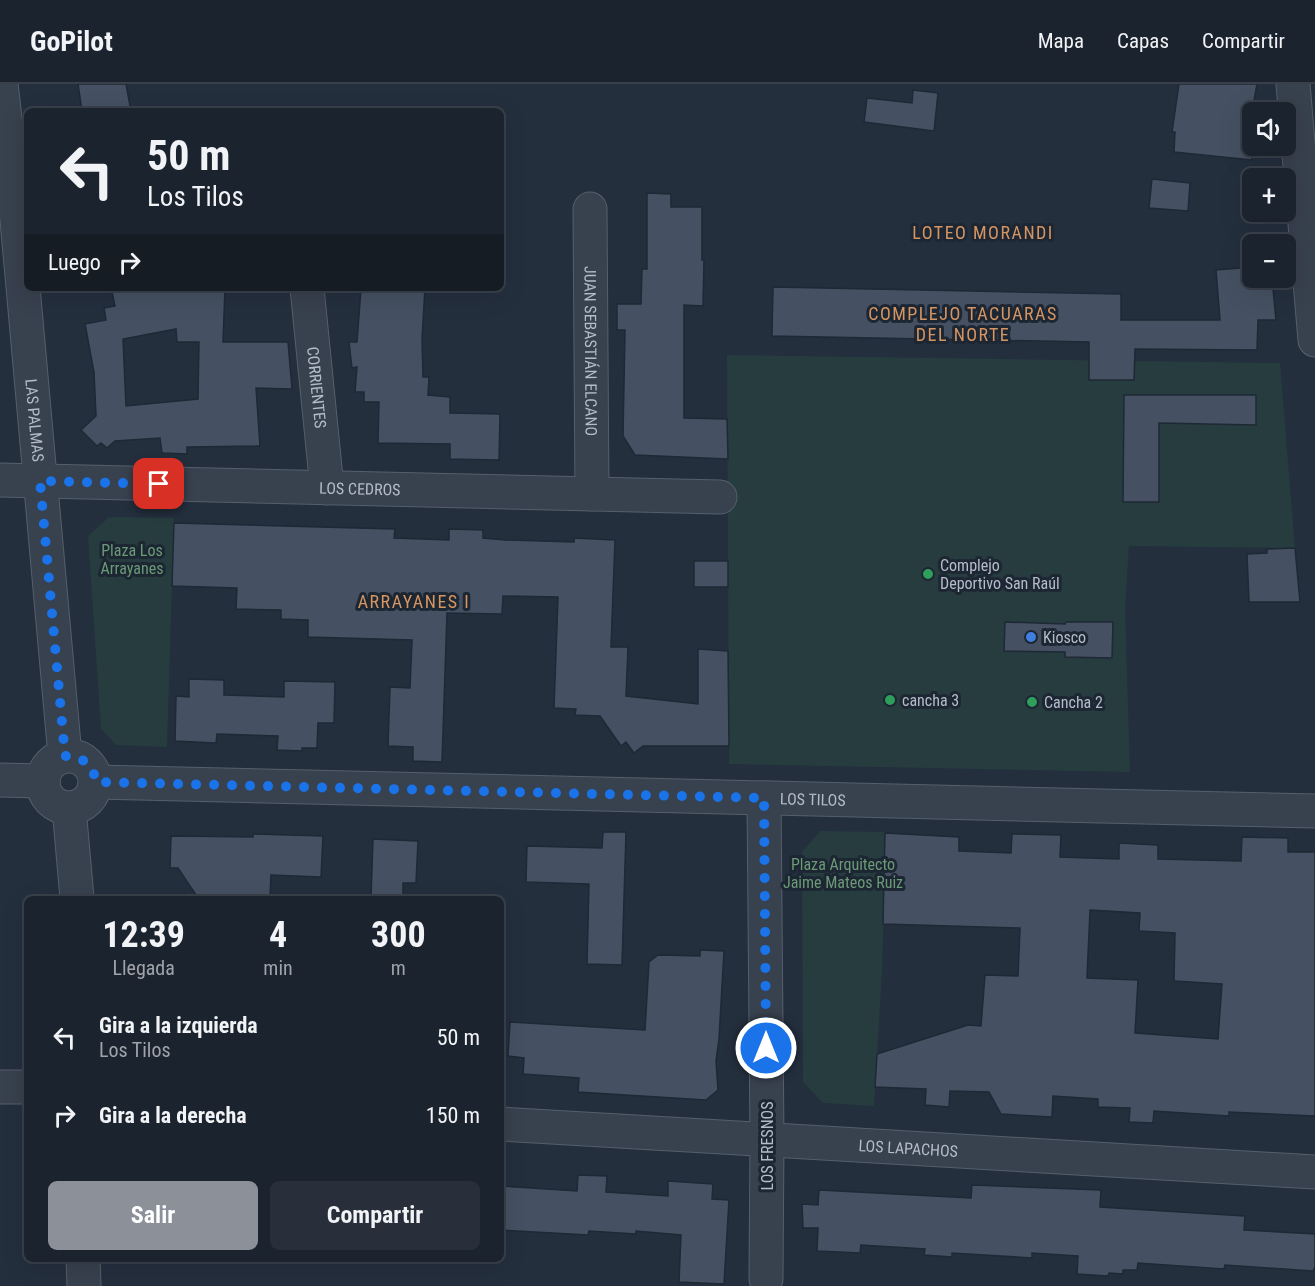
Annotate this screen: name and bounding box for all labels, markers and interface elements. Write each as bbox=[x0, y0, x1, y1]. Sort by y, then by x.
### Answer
text: GoPilot bbox=[30, 25, 113, 58]
text: Mapa bbox=[1038, 29, 1084, 53]
text: Capas bbox=[1117, 29, 1169, 53]
text: Compartir bbox=[1202, 29, 1285, 53]
map controls bbox=[1242, 102, 1296, 288]
button: sound bbox=[1242, 102, 1296, 156]
text: 50 m bbox=[147, 131, 230, 180]
icon: left bbox=[48, 132, 126, 210]
button: + bbox=[1242, 168, 1296, 222]
text: Los Tilos bbox=[147, 181, 244, 213]
district label: LOTEO MORANDI bbox=[912, 222, 1054, 243]
button: − bbox=[1242, 234, 1296, 288]
icon: right bbox=[113, 246, 146, 279]
text: Luego bbox=[48, 250, 101, 275]
street label: JUAN SEBASTIÁN ELCANO bbox=[581, 266, 601, 436]
district label: COMPLEJO TACUARAS DEL NORTE bbox=[868, 303, 1058, 345]
street label: CORRIENTES bbox=[303, 346, 330, 429]
street label: LAS PALMAS bbox=[22, 378, 48, 463]
pin bbox=[133, 458, 184, 509]
icon: arrive bbox=[142, 467, 175, 500]
street label: LOS CEDROS bbox=[319, 478, 401, 499]
park label: Plaza Los Arrayanes bbox=[101, 541, 163, 578]
place label: Complejo Deportivo San Raúl bbox=[940, 556, 1060, 593]
marker: Complejo Deportivo San Raúl bbox=[921, 567, 935, 581]
district label: ARRAYANES I bbox=[358, 591, 470, 612]
place label: Kiosco bbox=[1043, 628, 1086, 647]
marker: Kiosco bbox=[1024, 630, 1038, 644]
place label: cancha 3 bbox=[902, 691, 959, 710]
marker: cancha 3 bbox=[883, 693, 897, 707]
place label: Cancha 2 bbox=[1044, 693, 1103, 712]
marker: Cancha 2 bbox=[1025, 695, 1039, 709]
street label: LOS TILOS bbox=[780, 789, 846, 809]
park label: Plaza Arquitecto Jaime Mateos Ruiz bbox=[783, 855, 903, 892]
text: 12:39 bbox=[102, 914, 185, 956]
text: 4 bbox=[269, 914, 287, 956]
text: 300 bbox=[371, 914, 426, 956]
text: Llegada bbox=[112, 956, 175, 980]
text: min bbox=[263, 956, 293, 980]
text: m bbox=[391, 956, 406, 980]
text: Gira a la izquierda bbox=[99, 1013, 258, 1038]
position arrow bbox=[734, 1016, 798, 1080]
icon: left bbox=[48, 1021, 81, 1054]
text: 50 m bbox=[437, 1025, 480, 1050]
text: Los Tilos bbox=[99, 1038, 171, 1062]
icon: right bbox=[48, 1099, 81, 1132]
street label: LOS FRESNOS bbox=[758, 1102, 777, 1190]
text: Gira a la derecha bbox=[99, 1103, 247, 1128]
text: 150 m bbox=[426, 1103, 480, 1128]
street label: LOS LAPACHOS bbox=[858, 1136, 959, 1160]
button: Salir bbox=[48, 1181, 258, 1250]
button: Compartir bbox=[270, 1181, 480, 1250]

